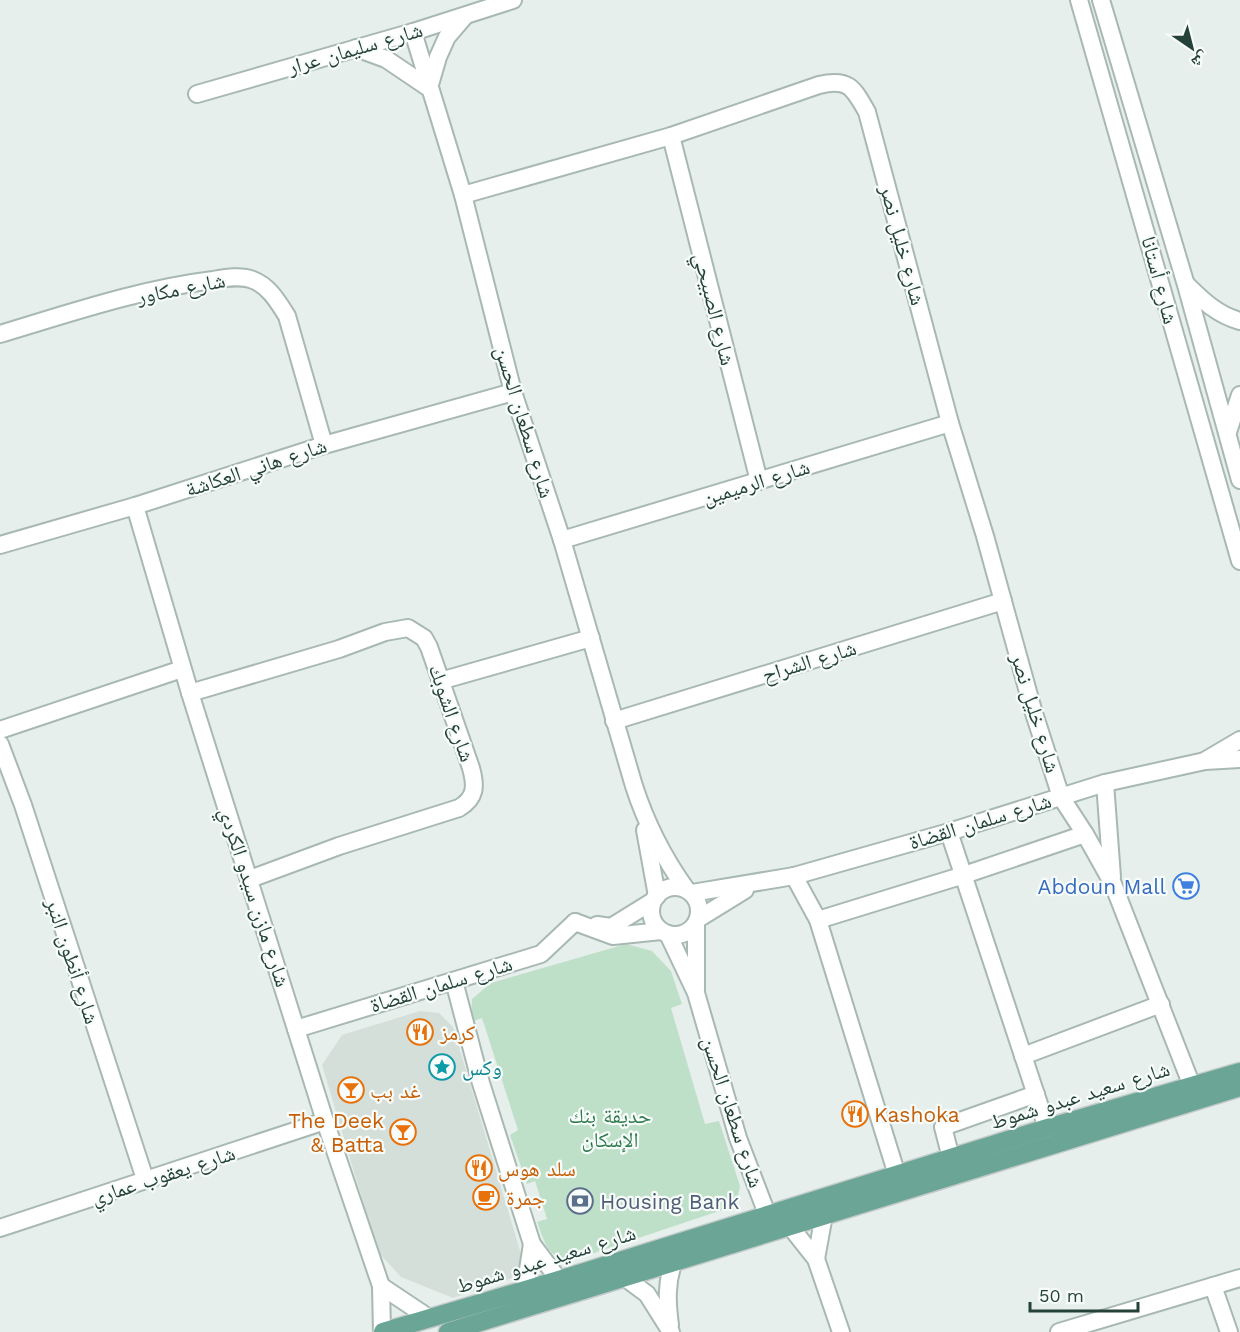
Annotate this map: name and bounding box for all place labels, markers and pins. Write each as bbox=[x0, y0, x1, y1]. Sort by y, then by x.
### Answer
supermarket icon: Abdoun Mall bbox=[1171, 871, 1201, 901]
place label: Abdoun Mall bbox=[1038, 874, 1167, 899]
restaurant icon: كرمز bbox=[405, 1017, 435, 1047]
place label: كرمز bbox=[439, 1020, 476, 1045]
place icon: وكس bbox=[427, 1052, 457, 1082]
place label: وكس bbox=[462, 1055, 502, 1081]
bar icon: غد بب bbox=[336, 1075, 366, 1105]
place label: غد بب bbox=[370, 1078, 421, 1103]
restaurant icon: Kashoka bbox=[840, 1099, 870, 1129]
place label: Kashoka bbox=[874, 1102, 960, 1127]
place label: The Deek & Batta bbox=[288, 1108, 384, 1157]
bar icon: The Deek & Batta bbox=[388, 1117, 418, 1147]
restaurant icon: سلد هوس bbox=[464, 1153, 494, 1183]
place label: سلد هوس bbox=[498, 1156, 576, 1182]
cafe icon: جمرة bbox=[471, 1182, 501, 1212]
place label: جمرة bbox=[506, 1185, 545, 1210]
bank icon: Housing Bank bbox=[565, 1186, 595, 1216]
place label: Housing Bank bbox=[600, 1189, 739, 1214]

